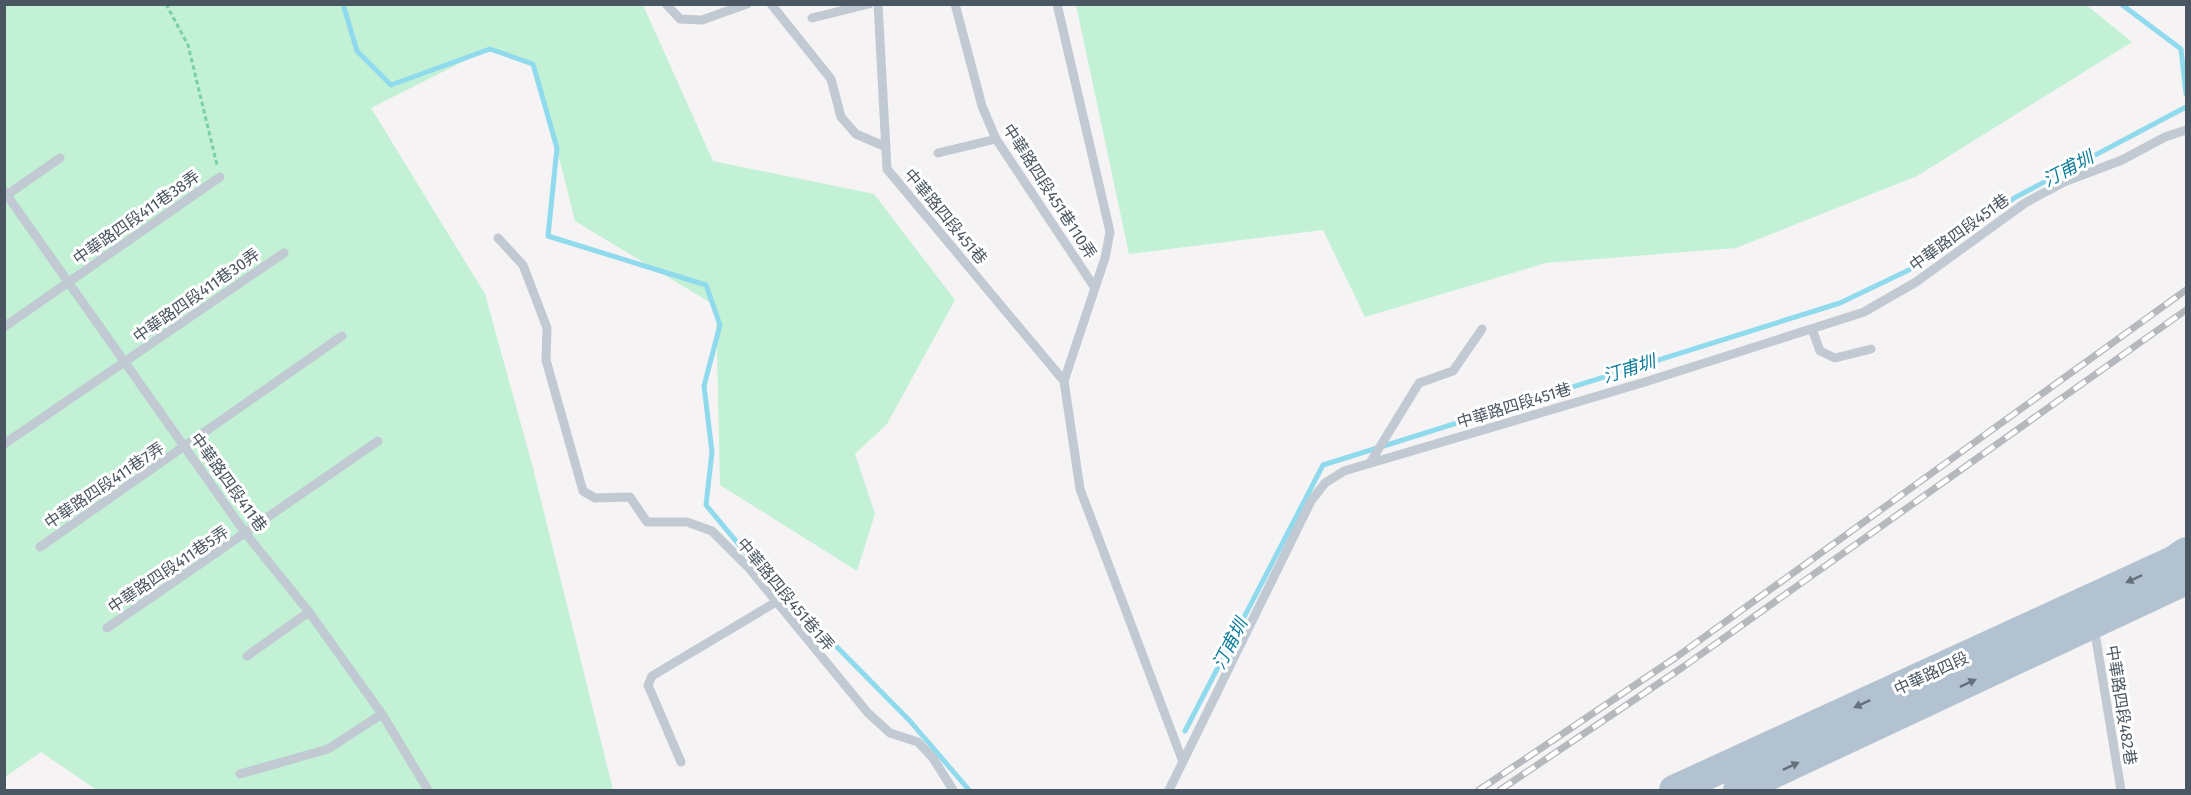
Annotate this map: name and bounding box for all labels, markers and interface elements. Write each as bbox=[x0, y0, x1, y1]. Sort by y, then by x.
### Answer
street label: 中華路四段451巷110弄 bbox=[999, 120, 1100, 262]
water label: 汀甫圳 bbox=[2039, 145, 2100, 191]
street label: 中華路四段451巷 bbox=[900, 165, 991, 268]
street label: 中華路四段411巷38弄 bbox=[69, 167, 203, 268]
street label: 中華路四段451巷 bbox=[1906, 190, 2013, 275]
street label: 中華路四段411巷30弄 bbox=[129, 245, 263, 346]
water label: 汀甫圳 bbox=[1600, 350, 1661, 387]
street label: 中華路四段451巷 bbox=[1455, 379, 1574, 432]
street label: 中華路四段411巷 bbox=[186, 429, 271, 535]
street label: 中華路四段411巷7弄 bbox=[41, 438, 168, 533]
street label: 中華路四段411巷5弄 bbox=[104, 522, 232, 617]
street label: 中華路四段451巷1弄 bbox=[733, 534, 838, 655]
one-way arrow bbox=[2125, 574, 2143, 584]
water label: 汀甫圳 bbox=[1208, 612, 1253, 673]
street label: 中華路四段482巷 bbox=[2103, 644, 2140, 766]
street label: 中華路四段 bbox=[1891, 648, 1971, 699]
one-way arrow bbox=[1959, 679, 1976, 688]
one-way arrow bbox=[1853, 700, 1870, 709]
one-way arrow bbox=[1783, 761, 1800, 770]

